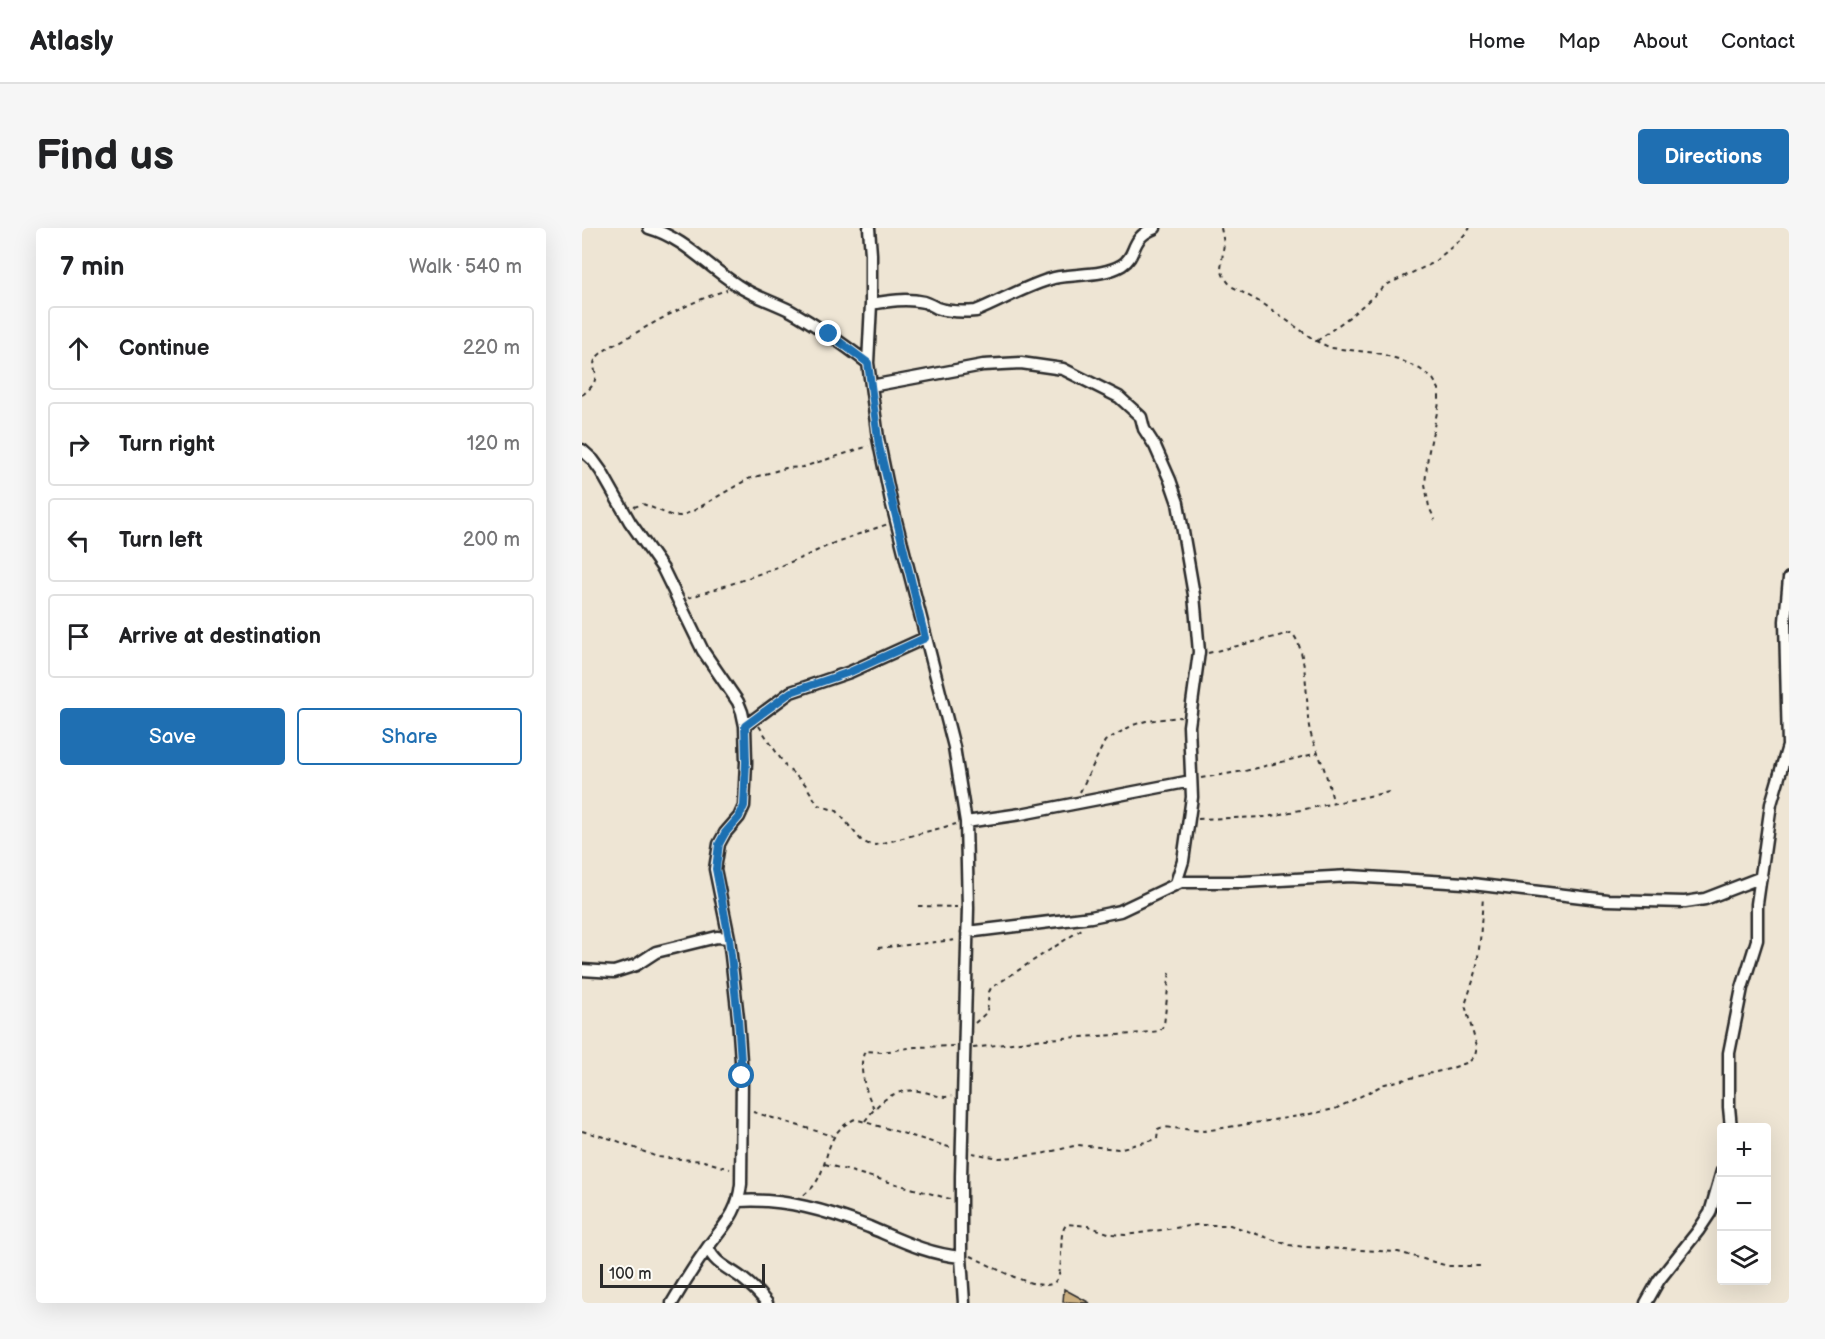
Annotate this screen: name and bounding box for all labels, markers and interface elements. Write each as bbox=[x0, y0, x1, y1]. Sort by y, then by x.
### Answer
text: Atlasly bbox=[30, 25, 113, 58]
text: Home bbox=[1468, 29, 1525, 54]
text: Map bbox=[1558, 29, 1600, 54]
text: About bbox=[1633, 29, 1688, 54]
text: Contact bbox=[1721, 29, 1795, 54]
button: Directions bbox=[1638, 129, 1789, 184]
text: Find us bbox=[36, 131, 174, 182]
text: 7 min bbox=[60, 252, 124, 283]
text: Walk · 540 m bbox=[409, 255, 522, 279]
route end bbox=[815, 320, 841, 346]
icon: ahead bbox=[62, 332, 95, 365]
text: Continue bbox=[119, 335, 209, 362]
text: 220 m bbox=[463, 336, 520, 360]
icon: right bbox=[62, 428, 95, 461]
text: Turn right bbox=[119, 431, 215, 458]
text: 120 m bbox=[467, 432, 520, 456]
icon: left bbox=[62, 524, 95, 557]
text: Turn left bbox=[119, 527, 203, 554]
text: 200 m bbox=[463, 528, 520, 552]
icon: arrive bbox=[62, 620, 95, 653]
text: Arrive at destination bbox=[119, 623, 321, 650]
button: Save bbox=[60, 708, 285, 765]
button: Share bbox=[297, 708, 522, 765]
route start bbox=[728, 1062, 754, 1088]
map controls bbox=[1717, 1123, 1771, 1285]
button: + bbox=[1717, 1123, 1771, 1177]
button: − bbox=[1717, 1177, 1771, 1231]
button: layers bbox=[1717, 1231, 1771, 1285]
scale bar bbox=[600, 1261, 765, 1288]
text: 100 m bbox=[609, 1265, 652, 1284]

